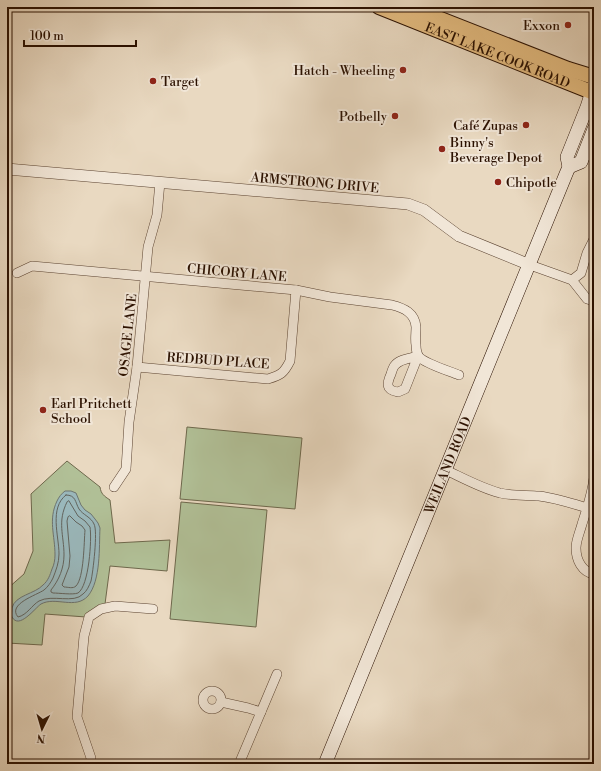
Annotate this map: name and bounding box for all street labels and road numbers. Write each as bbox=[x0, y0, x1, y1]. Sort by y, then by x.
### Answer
street label: EAST LAKE COOK ROAD bbox=[423, 19, 572, 92]
street label: ARMSTRONG DRIVE bbox=[249, 169, 380, 197]
street label: CHICORY LANE bbox=[186, 261, 287, 285]
street label: OSAGE LANE bbox=[116, 293, 140, 377]
street label: REDBUD PLACE bbox=[166, 349, 270, 373]
street label: WEILAND ROAD bbox=[421, 414, 475, 517]

